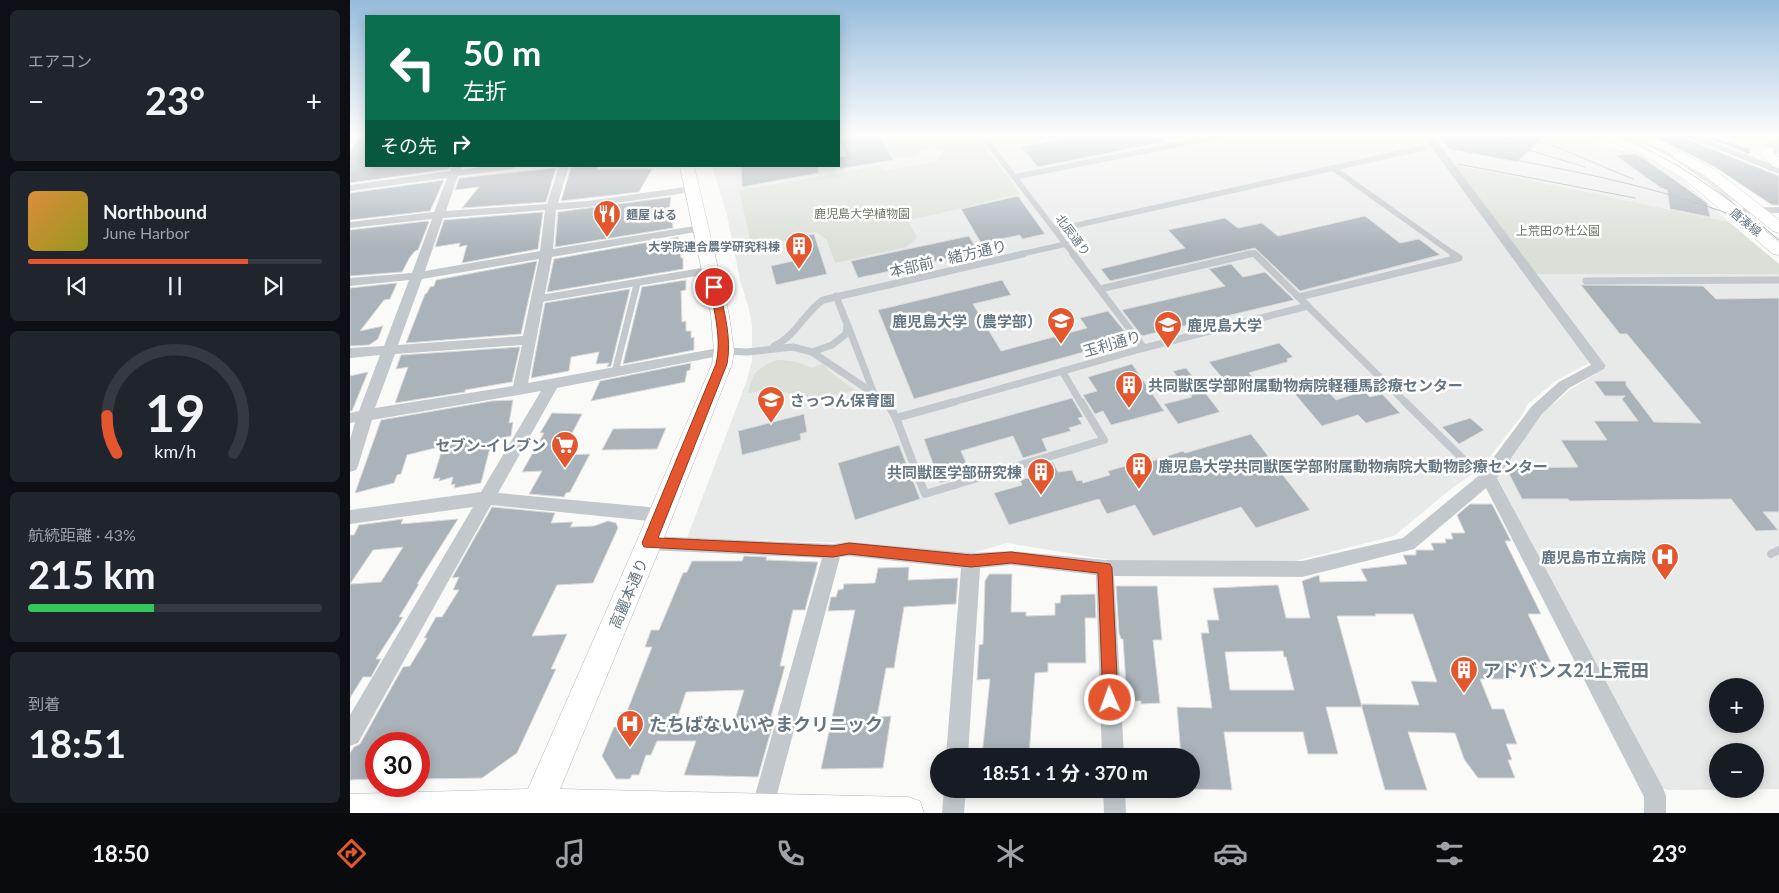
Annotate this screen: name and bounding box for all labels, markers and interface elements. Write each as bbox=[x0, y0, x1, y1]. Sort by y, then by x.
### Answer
text: 50 m bbox=[463, 31, 541, 73]
icon: left bbox=[380, 35, 445, 100]
text: エアコン bbox=[28, 51, 92, 70]
text: 23° bbox=[145, 77, 205, 123]
text: 左折 bbox=[463, 77, 507, 104]
text: − bbox=[28, 84, 44, 118]
text: + bbox=[306, 84, 322, 118]
icon: right bbox=[447, 130, 475, 158]
text: その先 bbox=[380, 134, 437, 157]
restaurant icon: 麺屋 はる bbox=[592, 199, 622, 238]
text: Northbound bbox=[103, 200, 207, 223]
street label: 唐湊線 bbox=[1727, 205, 1765, 239]
park label: 鹿児島大学植物園 bbox=[814, 206, 910, 221]
place label: 麺屋 はる bbox=[626, 207, 677, 222]
street label: 北辰通り bbox=[1053, 211, 1093, 259]
text: June Harbor bbox=[103, 223, 190, 242]
park label: 上荒田の杜公園 bbox=[1516, 223, 1600, 238]
building icon: 大学院連合農学研究科棟 bbox=[784, 231, 814, 270]
street label: 本部前・緒方通り bbox=[888, 236, 1008, 280]
place label: 大学院連合農学研究科棟 bbox=[648, 239, 780, 254]
pin bbox=[693, 266, 735, 308]
icon: previous bbox=[63, 272, 91, 300]
icon: pause bbox=[161, 272, 189, 300]
icon: next bbox=[259, 272, 287, 300]
icon: arrive bbox=[700, 273, 728, 301]
school or university icon: 鹿児島大学（農学部） bbox=[1046, 306, 1076, 345]
school or university icon: 鹿児島大学 bbox=[1153, 310, 1183, 349]
place label: 鹿児島大学（農学部） bbox=[892, 312, 1042, 330]
place label: 鹿児島大学 bbox=[1187, 316, 1262, 334]
street label: 玉利通り bbox=[1081, 326, 1143, 360]
building icon: 共同獣医学部附属動物病院軽種馬診療センター bbox=[1114, 370, 1144, 409]
place label: 共同獣医学部附属動物病院軽種馬診療センター bbox=[1148, 376, 1463, 394]
text: 19 bbox=[145, 381, 205, 443]
school or university icon: さっつん保育園 bbox=[756, 385, 786, 424]
place label: さっつん保育園 bbox=[790, 391, 895, 409]
supermarket icon: セブン-イレブン bbox=[550, 430, 580, 469]
place label: セブン-イレブン bbox=[435, 436, 546, 454]
text: km/h bbox=[154, 440, 196, 462]
building icon: 鹿児島大学共同獣医学部附属動物病院大動物診療センター bbox=[1124, 451, 1154, 490]
building icon: 共同獣医学部研究棟 bbox=[1026, 457, 1056, 496]
place label: 鹿児島大学共同獣医学部附属動物病院大動物診療センター bbox=[1158, 457, 1548, 475]
place label: 共同獣医学部研究棟 bbox=[887, 463, 1022, 481]
text: 航続距離 · 43% bbox=[28, 525, 136, 544]
hospital icon: 鹿児島市立病院 bbox=[1650, 542, 1680, 581]
place label: 鹿児島市立病院 bbox=[1541, 548, 1646, 566]
text: 215 km bbox=[28, 551, 156, 597]
street label: 高麗本通り bbox=[605, 555, 651, 631]
building icon: アドバンス21上荒田 bbox=[1449, 655, 1479, 694]
place label: アドバンス21上荒田 bbox=[1483, 659, 1648, 681]
position arrow bbox=[1083, 673, 1135, 725]
map controls bbox=[1709, 678, 1764, 798]
button: + bbox=[1709, 678, 1764, 733]
text: 到着 bbox=[28, 694, 60, 713]
hospital icon: たちばないいやまクリニック bbox=[615, 709, 645, 748]
place label: たちばないいやまクリニック bbox=[649, 713, 883, 735]
text: 18:51 bbox=[28, 720, 126, 766]
speed limit sign: 30 bbox=[365, 732, 430, 797]
button: − bbox=[1709, 743, 1764, 798]
text: 18:51 · 1 分 · 370 m bbox=[982, 761, 1148, 784]
icon: directions bbox=[334, 836, 369, 871]
icon: music bbox=[553, 836, 588, 871]
icon: phone bbox=[773, 836, 808, 871]
icon: climate bbox=[993, 836, 1028, 871]
icon: car bbox=[1213, 836, 1248, 871]
icon: filters bbox=[1432, 836, 1467, 871]
text: 18:50 bbox=[92, 840, 149, 867]
text: 23° bbox=[1652, 840, 1687, 867]

